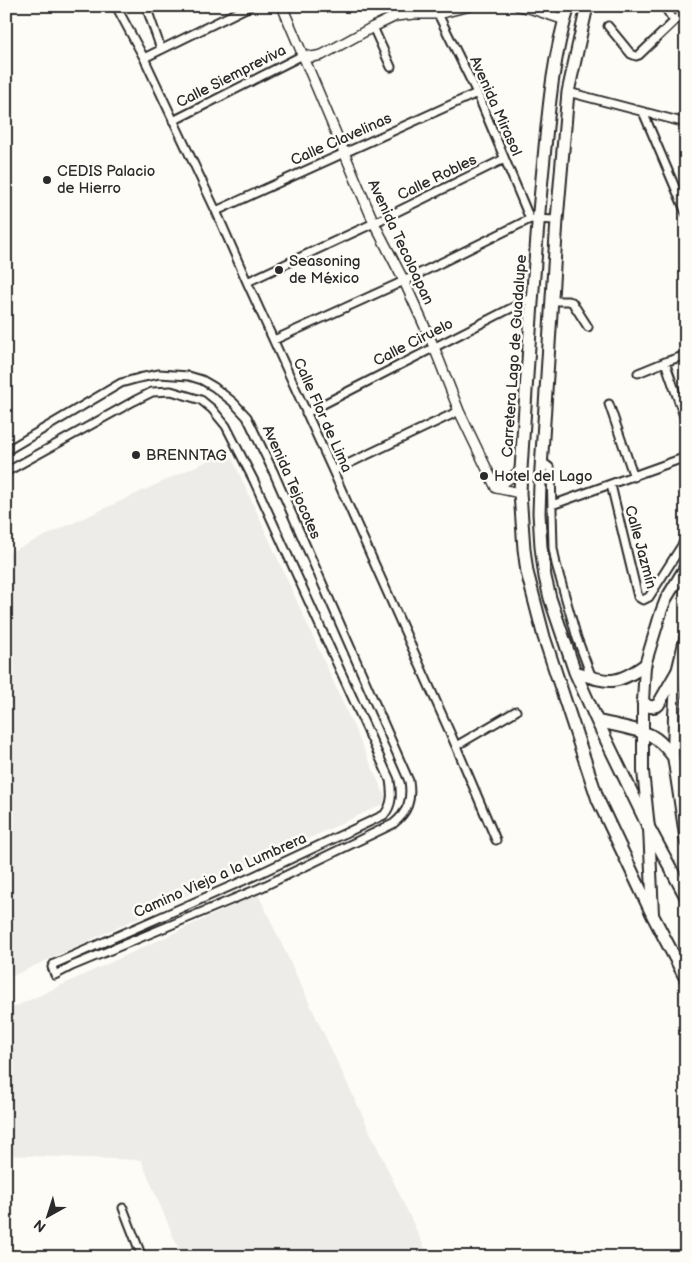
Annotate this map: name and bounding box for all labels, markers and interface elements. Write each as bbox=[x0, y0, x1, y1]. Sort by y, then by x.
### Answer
street label: Calle Siempreviva bbox=[173, 41, 289, 112]
street label: Avenida Mirasol bbox=[465, 53, 526, 159]
street label: Calle Clavelinas bbox=[288, 109, 395, 170]
street label: Calle Robles bbox=[394, 150, 480, 205]
place label: CEDIS Palacio de Hierro bbox=[57, 162, 155, 198]
marker: CEDIS Palacio de Hierro bbox=[41, 174, 53, 186]
street label: Avenida Tecoloapan bbox=[363, 177, 438, 308]
place label: Seasoning de México bbox=[289, 252, 361, 288]
street label: Carretera Lago de Guadalupe bbox=[498, 254, 531, 458]
marker: Seasoning de México bbox=[273, 264, 285, 276]
street label: Calle Ciruelo bbox=[370, 314, 456, 371]
street label: Calle Flor de Lima bbox=[289, 355, 356, 475]
street label: Avenida Tejocotes bbox=[258, 422, 325, 543]
place label: BRENNTAG bbox=[146, 446, 227, 465]
marker: BRENNTAG bbox=[130, 449, 142, 461]
place label: Hotel del Lago bbox=[494, 467, 593, 486]
marker: Hotel del Lago bbox=[478, 470, 490, 482]
street label: Calle Jazmín bbox=[620, 503, 661, 591]
street label: Camino Viejo a la Lumbrera bbox=[131, 829, 310, 922]
north arrow bbox=[22, 1190, 72, 1240]
text: N bbox=[31, 1216, 50, 1236]

